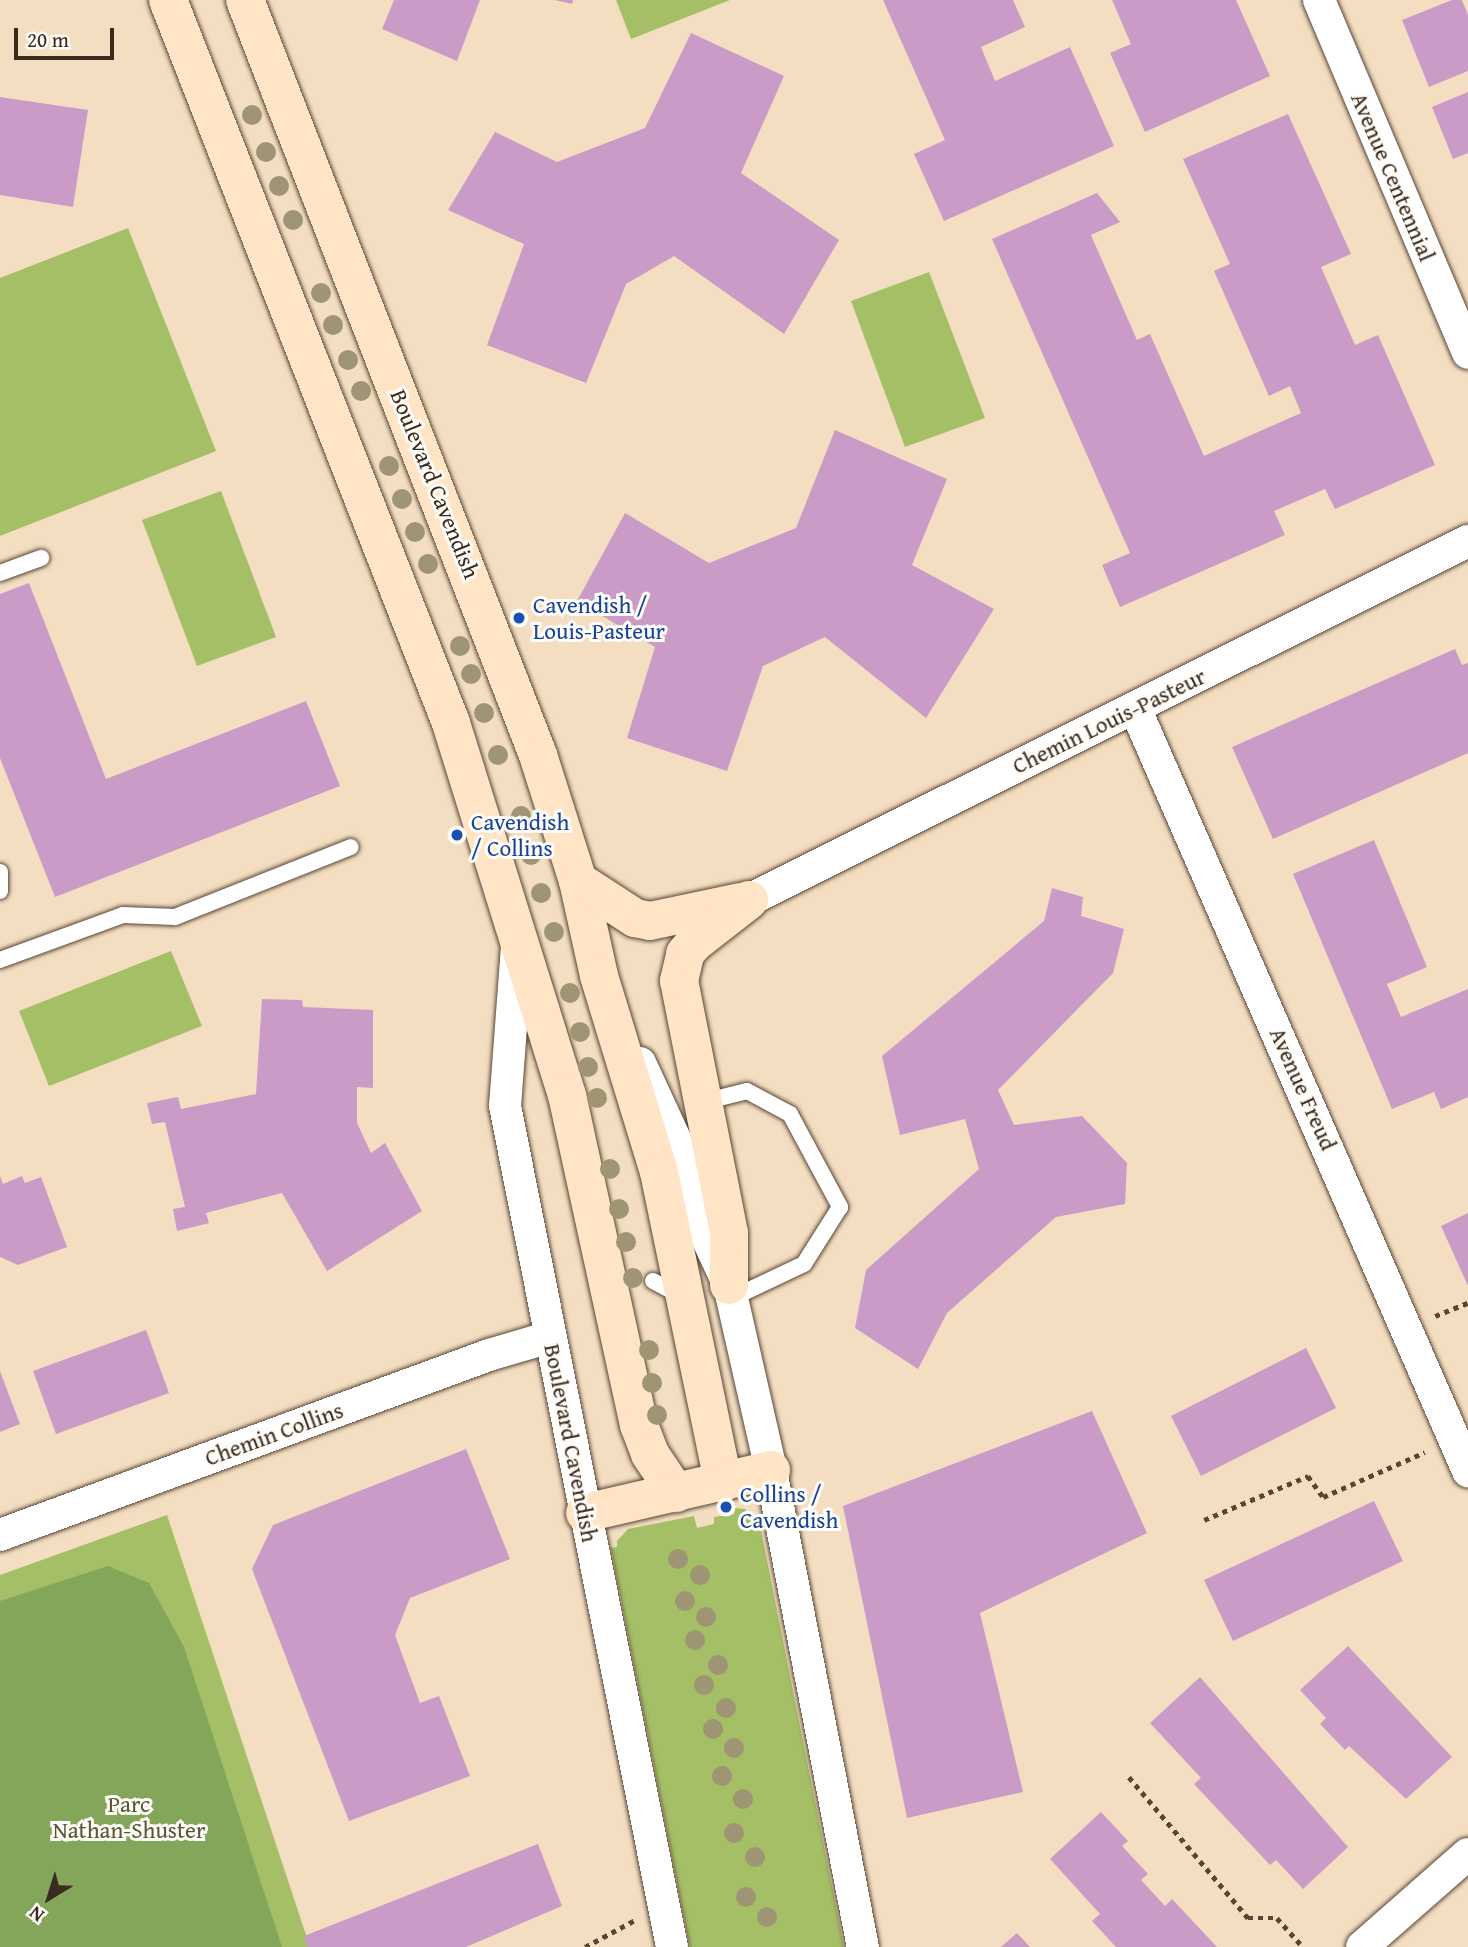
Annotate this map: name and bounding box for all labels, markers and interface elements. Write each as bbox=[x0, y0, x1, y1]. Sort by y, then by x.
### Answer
scale bar bbox=[18, 14, 117, 58]
text: 20 m bbox=[27, 24, 69, 55]
street label: Avenue Centennial bbox=[1345, 89, 1441, 265]
street label: Boulevard Cavendish bbox=[384, 385, 486, 583]
place label: Cavendish / Louis-Pasteur bbox=[533, 591, 665, 645]
marker: Cavendish / Louis-Pasteur bbox=[511, 610, 527, 626]
street label: Chemin Louis-Pasteur bbox=[1008, 662, 1210, 780]
place label: Cavendish / Collins bbox=[471, 808, 569, 862]
marker: Cavendish / Collins bbox=[449, 827, 465, 843]
street label: Avenue Freud bbox=[1264, 1023, 1342, 1155]
street label: Boulevard Cavendish bbox=[538, 1342, 604, 1544]
street label: Chemin Collins bbox=[201, 1396, 347, 1472]
place label: Collins / Cavendish bbox=[740, 1480, 838, 1534]
marker: Collins / Cavendish bbox=[718, 1499, 734, 1515]
park label: Parc Nathan-Shuster bbox=[53, 1790, 205, 1844]
north arrow bbox=[14, 1863, 84, 1933]
text: N bbox=[22, 1900, 50, 1929]

